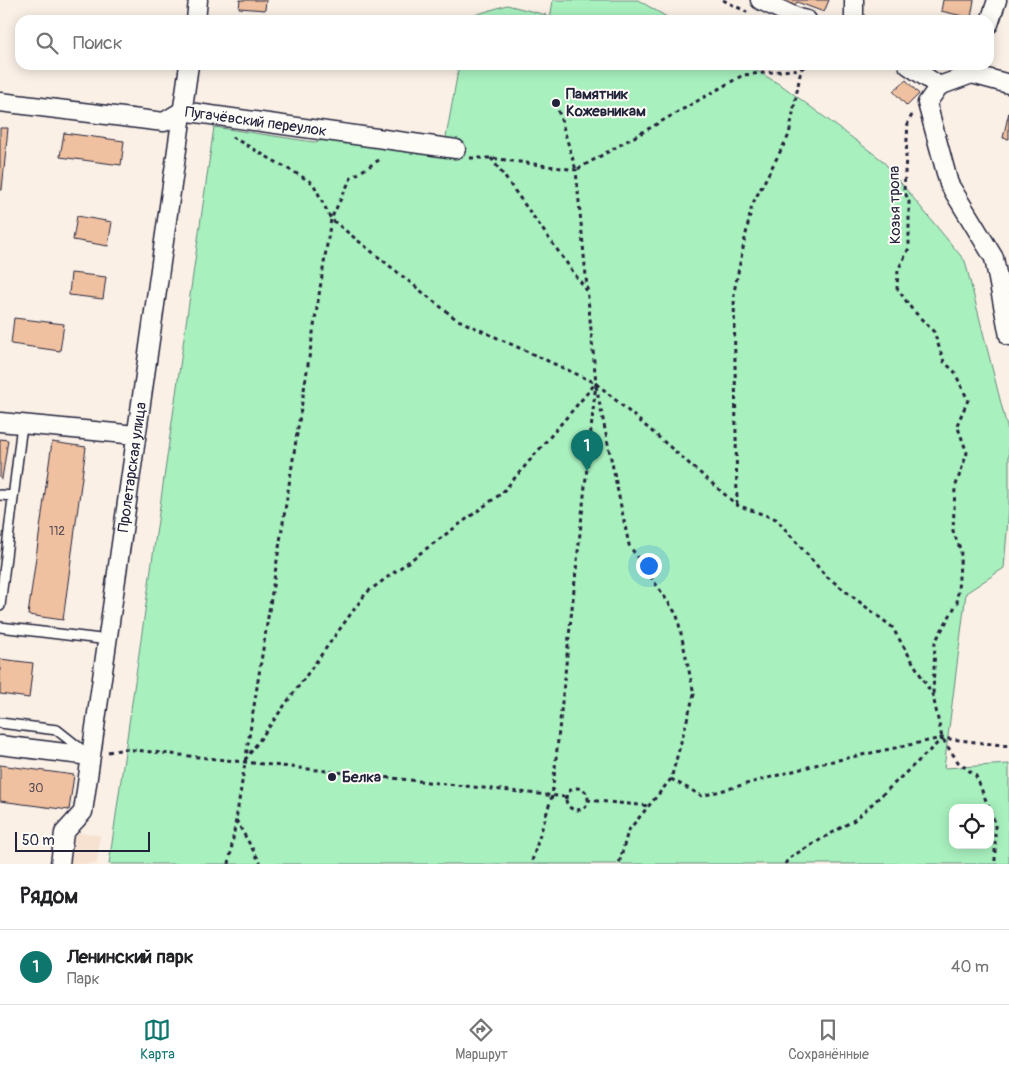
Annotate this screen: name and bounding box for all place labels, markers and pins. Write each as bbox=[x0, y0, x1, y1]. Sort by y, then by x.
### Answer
place label: Памятник Кожевникам bbox=[566, 85, 646, 121]
marker: Памятник Кожевникам bbox=[550, 97, 562, 109]
pin: 1 bbox=[571, 430, 603, 471]
place label: Белка bbox=[342, 768, 381, 787]
marker: Белка bbox=[326, 771, 338, 783]

